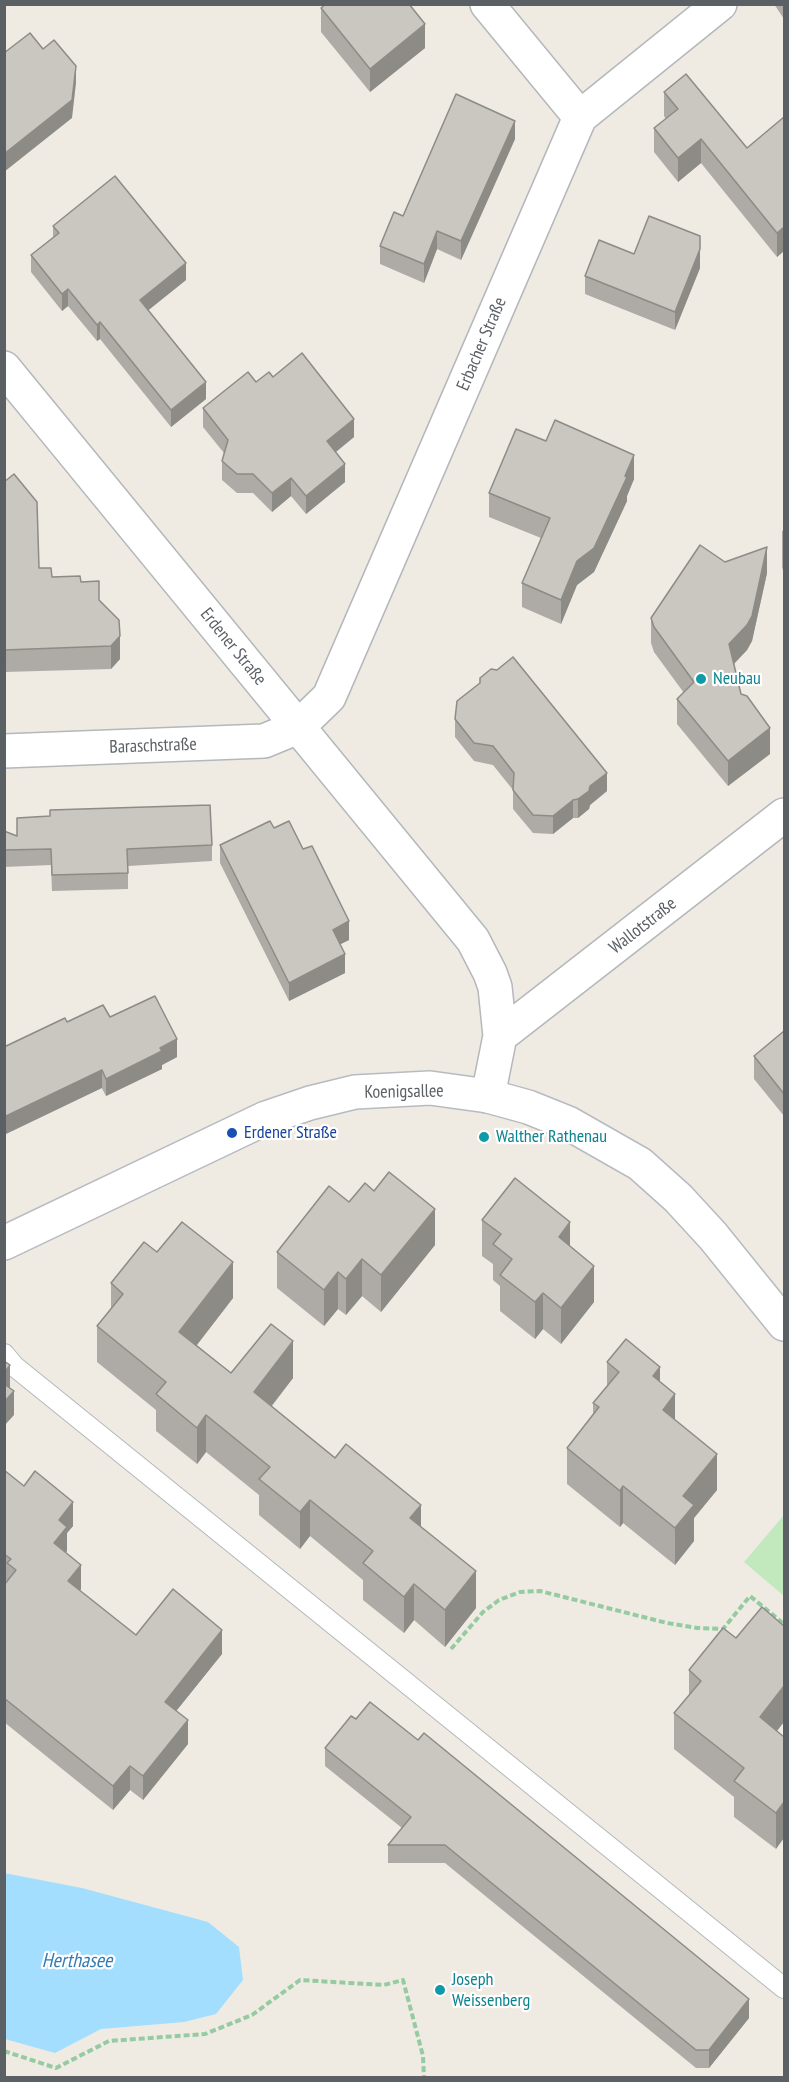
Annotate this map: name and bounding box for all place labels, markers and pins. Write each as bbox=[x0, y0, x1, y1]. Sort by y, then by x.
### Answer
place label: Neubau bbox=[713, 668, 761, 690]
marker: Neubau bbox=[694, 672, 708, 686]
place label: Erdener Straße bbox=[244, 1122, 337, 1144]
marker: Erdener Straße bbox=[225, 1126, 239, 1140]
place label: Walther Rathenau bbox=[496, 1126, 607, 1148]
marker: Walther Rathenau bbox=[477, 1130, 491, 1144]
place label: Joseph Weissenberg bbox=[452, 1969, 530, 2012]
marker: Joseph Weissenberg bbox=[433, 1983, 447, 1997]

